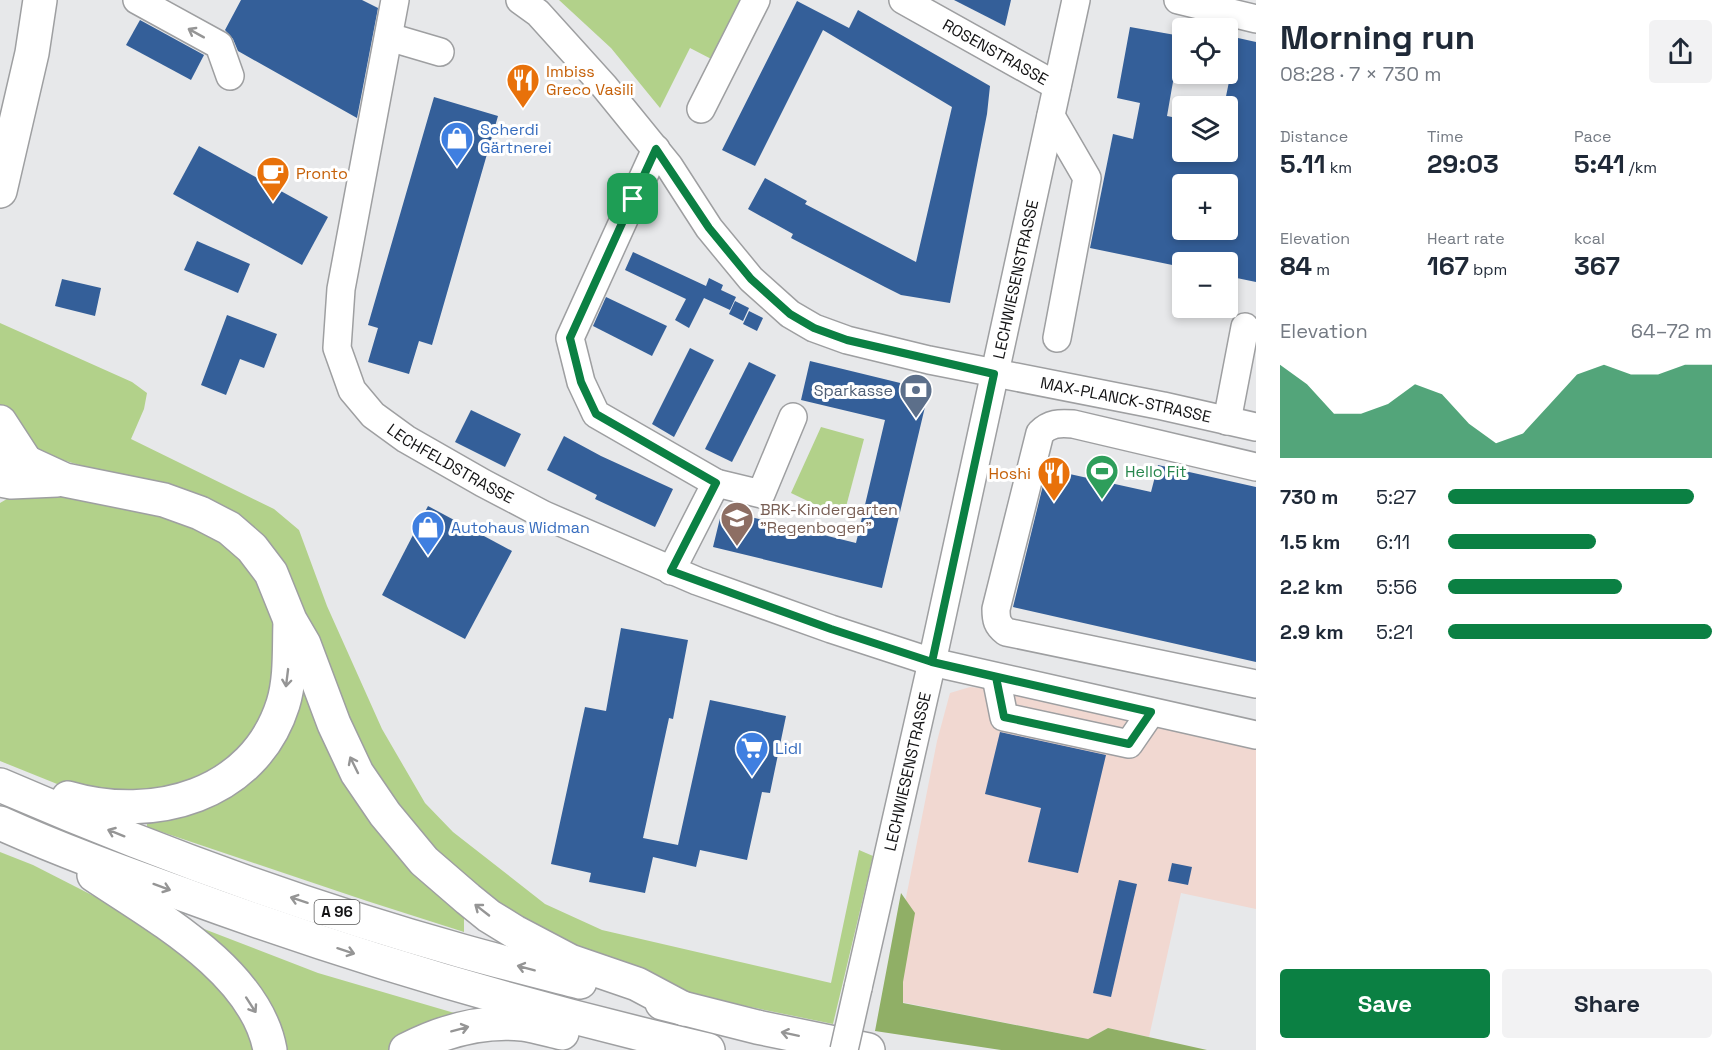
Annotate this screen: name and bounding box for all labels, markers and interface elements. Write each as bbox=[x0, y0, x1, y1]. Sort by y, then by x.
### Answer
street label: ROSENSTRASSE bbox=[939, 14, 1052, 90]
text: Morning run bbox=[1280, 17, 1475, 59]
map controls bbox=[1172, 18, 1238, 318]
button: locate bbox=[1172, 18, 1238, 84]
button: share bbox=[1649, 20, 1712, 83]
one-way arrow bbox=[188, 27, 205, 39]
place label: Imbiss Greco Vasili bbox=[546, 61, 634, 100]
text: 08:28 · 7 × 730 m bbox=[1280, 61, 1441, 87]
restaurant icon: Imbiss Greco Vasili bbox=[505, 62, 541, 109]
button: layers bbox=[1172, 96, 1238, 162]
place label: Scherdi Gärtnerei bbox=[480, 119, 552, 158]
shop icon: Scherdi Gärtnerei bbox=[439, 120, 475, 167]
text: Distance bbox=[1280, 126, 1348, 147]
text: Time bbox=[1427, 126, 1463, 147]
text: Pace bbox=[1574, 126, 1611, 147]
text: 5.11 bbox=[1280, 147, 1326, 181]
text: 29:03 bbox=[1427, 147, 1499, 181]
text: 5:41 bbox=[1574, 147, 1625, 181]
cafe icon: Pronto bbox=[255, 155, 291, 202]
text: km bbox=[1326, 157, 1352, 178]
text: /km bbox=[1625, 157, 1657, 178]
place label: Pronto bbox=[296, 163, 348, 184]
pin bbox=[607, 173, 658, 224]
button: + bbox=[1172, 174, 1238, 240]
icon: arrive bbox=[616, 182, 649, 215]
street label: LECHWIESENSTRASSE bbox=[988, 198, 1043, 361]
text: Elevation bbox=[1280, 228, 1350, 249]
text: Heart rate bbox=[1427, 228, 1505, 249]
text: kcal bbox=[1574, 228, 1605, 249]
text: 84 bbox=[1280, 249, 1312, 283]
text: 167 bbox=[1427, 249, 1469, 283]
text: 367 bbox=[1574, 249, 1620, 283]
button: − bbox=[1172, 252, 1238, 318]
text: m bbox=[1312, 259, 1330, 280]
text: bpm bbox=[1469, 259, 1507, 280]
text: Elevation bbox=[1280, 318, 1368, 344]
text: 64–72 m bbox=[1631, 318, 1712, 344]
bank icon: Sparkasse bbox=[898, 372, 934, 419]
street label: MAX-PLANCK-STRASSE bbox=[1038, 372, 1213, 428]
place label: Sparkasse bbox=[814, 380, 893, 401]
street label: LECHFELDSTRASSE bbox=[383, 419, 517, 508]
sports icon: Hello Fit bbox=[1084, 453, 1120, 500]
restaurant icon: Hoshi bbox=[1036, 455, 1072, 502]
place label: Hello Fit bbox=[1125, 461, 1187, 482]
place label: Hoshi bbox=[988, 463, 1031, 484]
text: 730 m bbox=[1280, 484, 1338, 510]
text: 5:27 bbox=[1376, 484, 1416, 510]
place label: BRK-Kindergarten "Regenbogen" bbox=[760, 499, 898, 538]
school or university icon: BRK-Kindergarten "Regenbogen" bbox=[719, 500, 755, 547]
shop icon: Autohaus Widman bbox=[410, 509, 446, 556]
place label: Autohaus Widman bbox=[451, 517, 590, 538]
text: 1.5 km bbox=[1280, 529, 1340, 555]
text: 6:11 bbox=[1376, 529, 1410, 555]
text: 2.2 km bbox=[1280, 574, 1343, 600]
text: 5:56 bbox=[1376, 574, 1417, 600]
text: 2.9 km bbox=[1280, 619, 1344, 645]
text: 5:21 bbox=[1376, 619, 1413, 645]
one-way arrow bbox=[282, 668, 293, 688]
street label: LECHWIESENSTRASSE bbox=[879, 690, 936, 853]
supermarket icon: Lidl bbox=[734, 730, 770, 777]
place label: Lidl bbox=[775, 738, 802, 759]
one-way arrow bbox=[347, 757, 359, 775]
one-way arrow bbox=[108, 826, 126, 837]
one-way arrow bbox=[152, 882, 170, 893]
one-way arrow bbox=[290, 894, 309, 905]
road number: A 96 bbox=[314, 900, 360, 924]
one-way arrow bbox=[474, 904, 490, 917]
one-way arrow bbox=[336, 946, 355, 957]
one-way arrow bbox=[517, 962, 536, 973]
button: Save bbox=[1280, 969, 1490, 1038]
button: Share bbox=[1502, 969, 1712, 1038]
one-way arrow bbox=[244, 997, 257, 1014]
one-way arrow bbox=[450, 1023, 469, 1034]
one-way arrow bbox=[781, 1028, 801, 1039]

